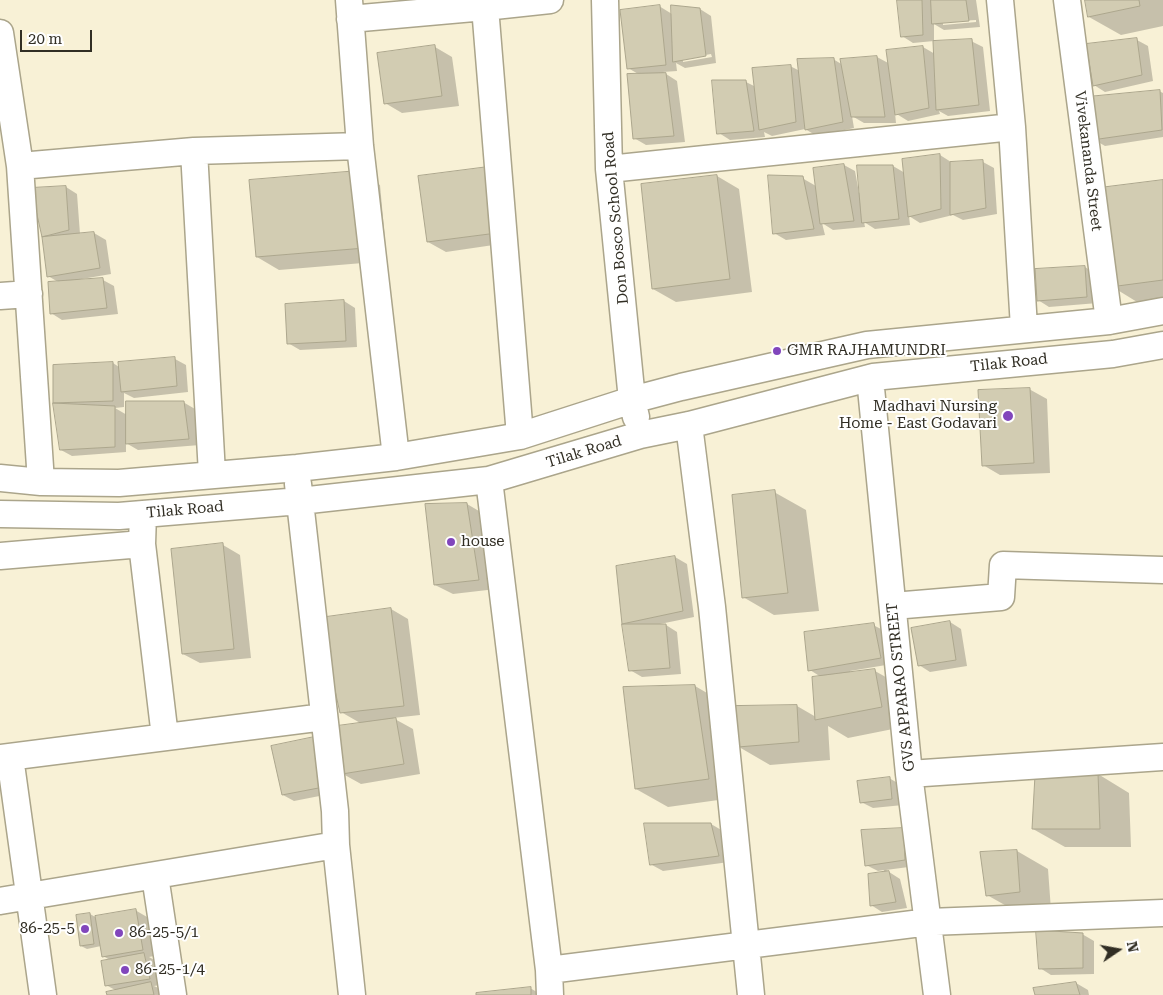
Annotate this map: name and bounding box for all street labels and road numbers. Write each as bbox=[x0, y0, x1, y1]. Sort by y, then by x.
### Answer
street label: Vivekananda Street bbox=[1070, 90, 1106, 232]
street label: Don Bosco School Road bbox=[599, 131, 633, 305]
street label: Tilak Road bbox=[969, 350, 1049, 376]
street label: Tilak Road bbox=[544, 432, 624, 472]
street label: Tilak Road bbox=[145, 498, 225, 522]
street label: GVS APPARAO STREET bbox=[883, 602, 919, 772]

